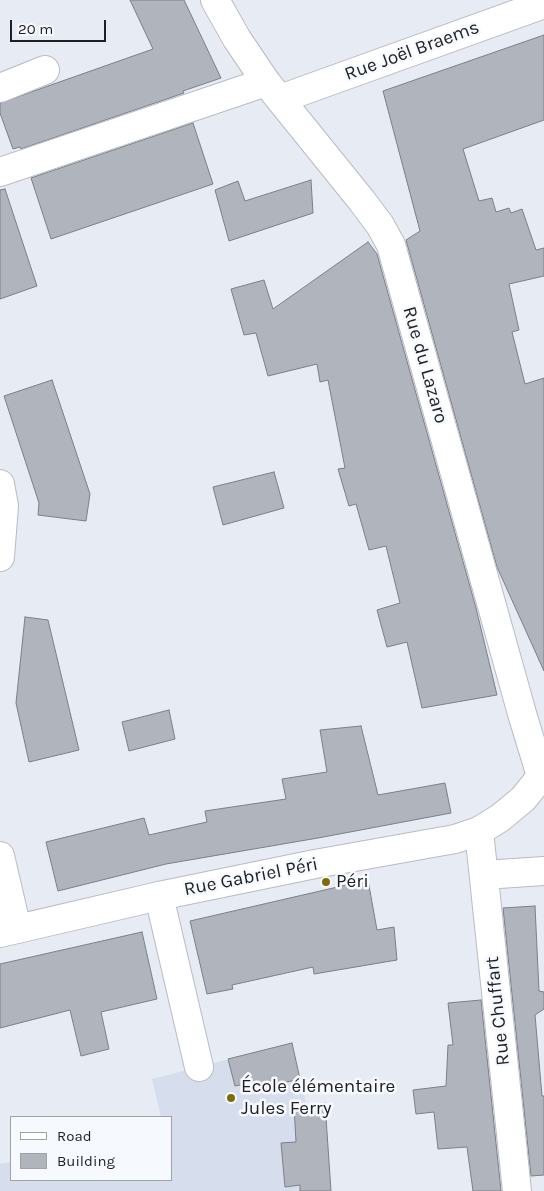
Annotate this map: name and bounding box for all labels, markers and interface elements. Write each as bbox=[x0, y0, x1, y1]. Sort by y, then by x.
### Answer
scale bar bbox=[12, 10, 109, 42]
street label: Rue Joël Braems bbox=[342, 16, 482, 86]
text: 20 m bbox=[18, 20, 53, 38]
street label: Rue du Lazaro bbox=[397, 304, 453, 426]
street label: Rue Gabriel Péri bbox=[182, 853, 320, 901]
place label: Péri bbox=[336, 871, 369, 893]
marker: Péri bbox=[320, 876, 332, 888]
street label: Rue Chuffart bbox=[481, 955, 515, 1067]
place label: École élémentaire Jules Ferry bbox=[241, 1076, 395, 1120]
marker: École élémentaire Jules Ferry bbox=[225, 1092, 237, 1104]
legend bbox=[10, 1116, 172, 1181]
text: Road bbox=[57, 1127, 92, 1145]
text: Building bbox=[57, 1152, 115, 1170]

